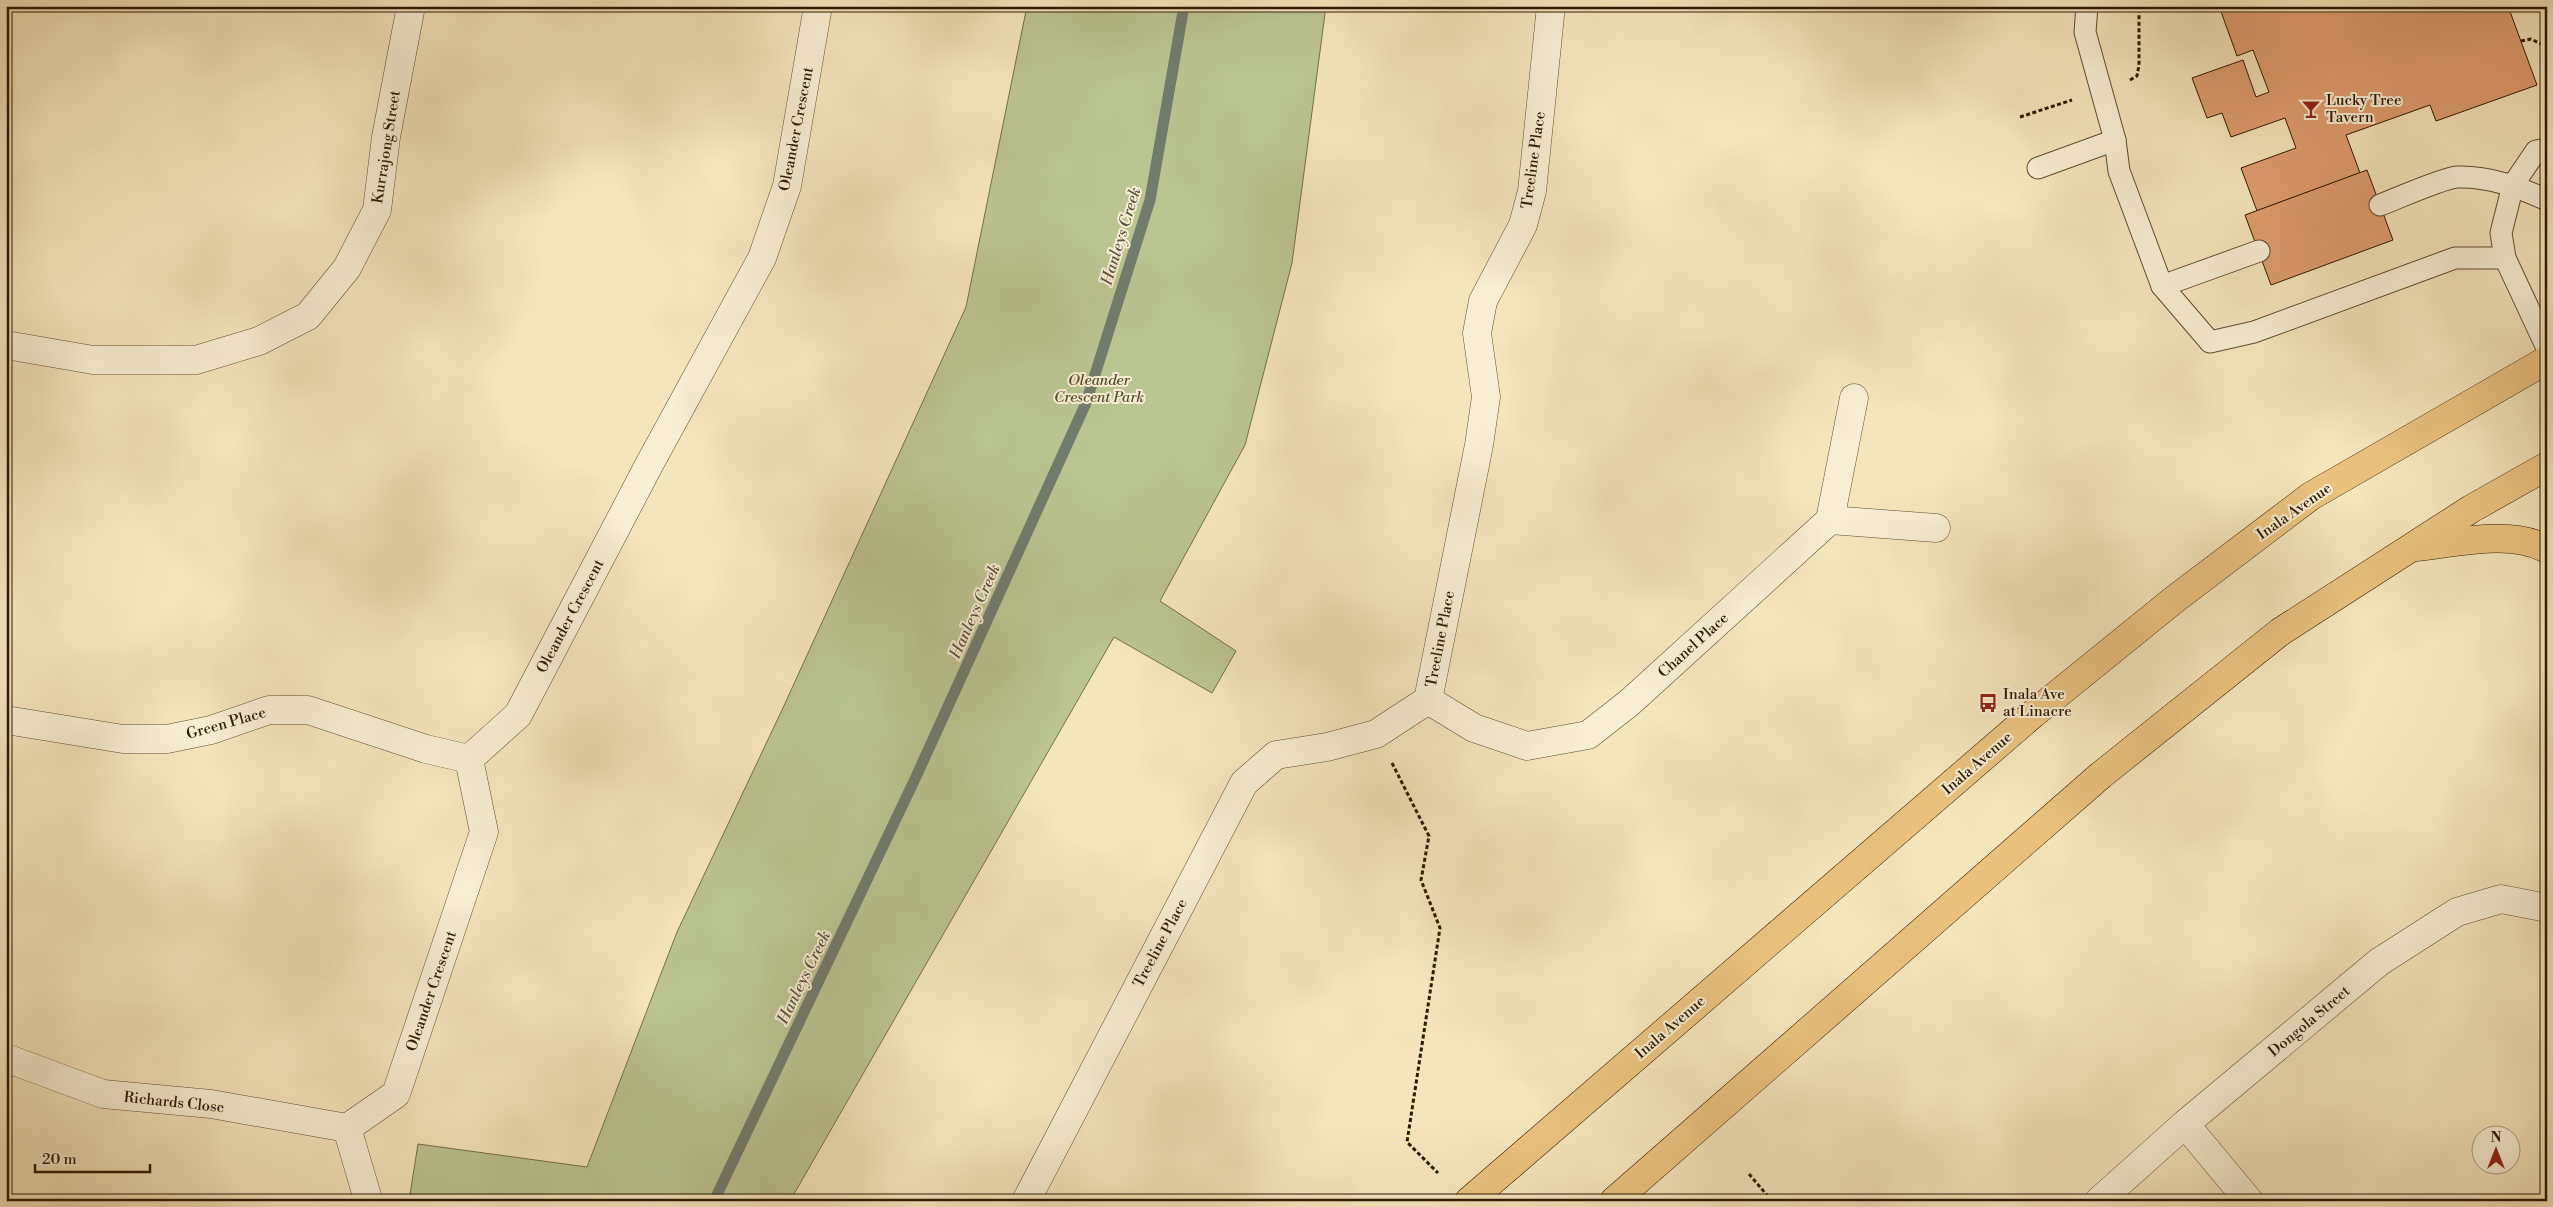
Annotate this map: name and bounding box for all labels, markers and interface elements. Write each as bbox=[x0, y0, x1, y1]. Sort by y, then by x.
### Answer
street label: Oleander Crescent bbox=[775, 65, 818, 193]
street label: Kurrajong Street bbox=[368, 88, 405, 205]
place label: Lucky Tree Tavern bbox=[2326, 91, 2402, 127]
bar icon: Lucky Tree Tavern bbox=[2300, 98, 2322, 120]
street label: Treeline Place bbox=[1517, 110, 1550, 210]
water label: Hanleys Creek bbox=[1096, 185, 1145, 289]
park label: Oleander Crescent Park bbox=[1054, 371, 1144, 407]
street label: Inala Avenue bbox=[2253, 479, 2335, 544]
street label: Oleander Crescent bbox=[532, 555, 609, 676]
water label: Hanleys Creek bbox=[945, 561, 1005, 663]
street label: Treeline Place bbox=[1422, 589, 1459, 689]
street label: Chanel Place bbox=[1654, 609, 1733, 682]
place label: Inala Ave at Linacre bbox=[2003, 685, 2072, 721]
bus stop icon: Inala Ave at Linacre bbox=[1977, 692, 1999, 714]
street label: Green Place bbox=[184, 703, 268, 744]
street label: Inala Avenue bbox=[1938, 728, 2016, 799]
street label: Treeline Place bbox=[1129, 896, 1192, 991]
water label: Hanleys Creek bbox=[772, 927, 835, 1028]
street label: Oleander Crescent bbox=[402, 928, 461, 1054]
street label: Dongola Street bbox=[2264, 981, 2355, 1061]
street label: Inala Avenue bbox=[1631, 992, 1709, 1063]
street label: Richards Close bbox=[123, 1088, 225, 1117]
north arrow bbox=[2470, 1124, 2520, 1174]
text: N bbox=[2490, 1129, 2502, 1147]
scale bar bbox=[35, 1142, 150, 1174]
text: 20 m bbox=[42, 1150, 77, 1169]

